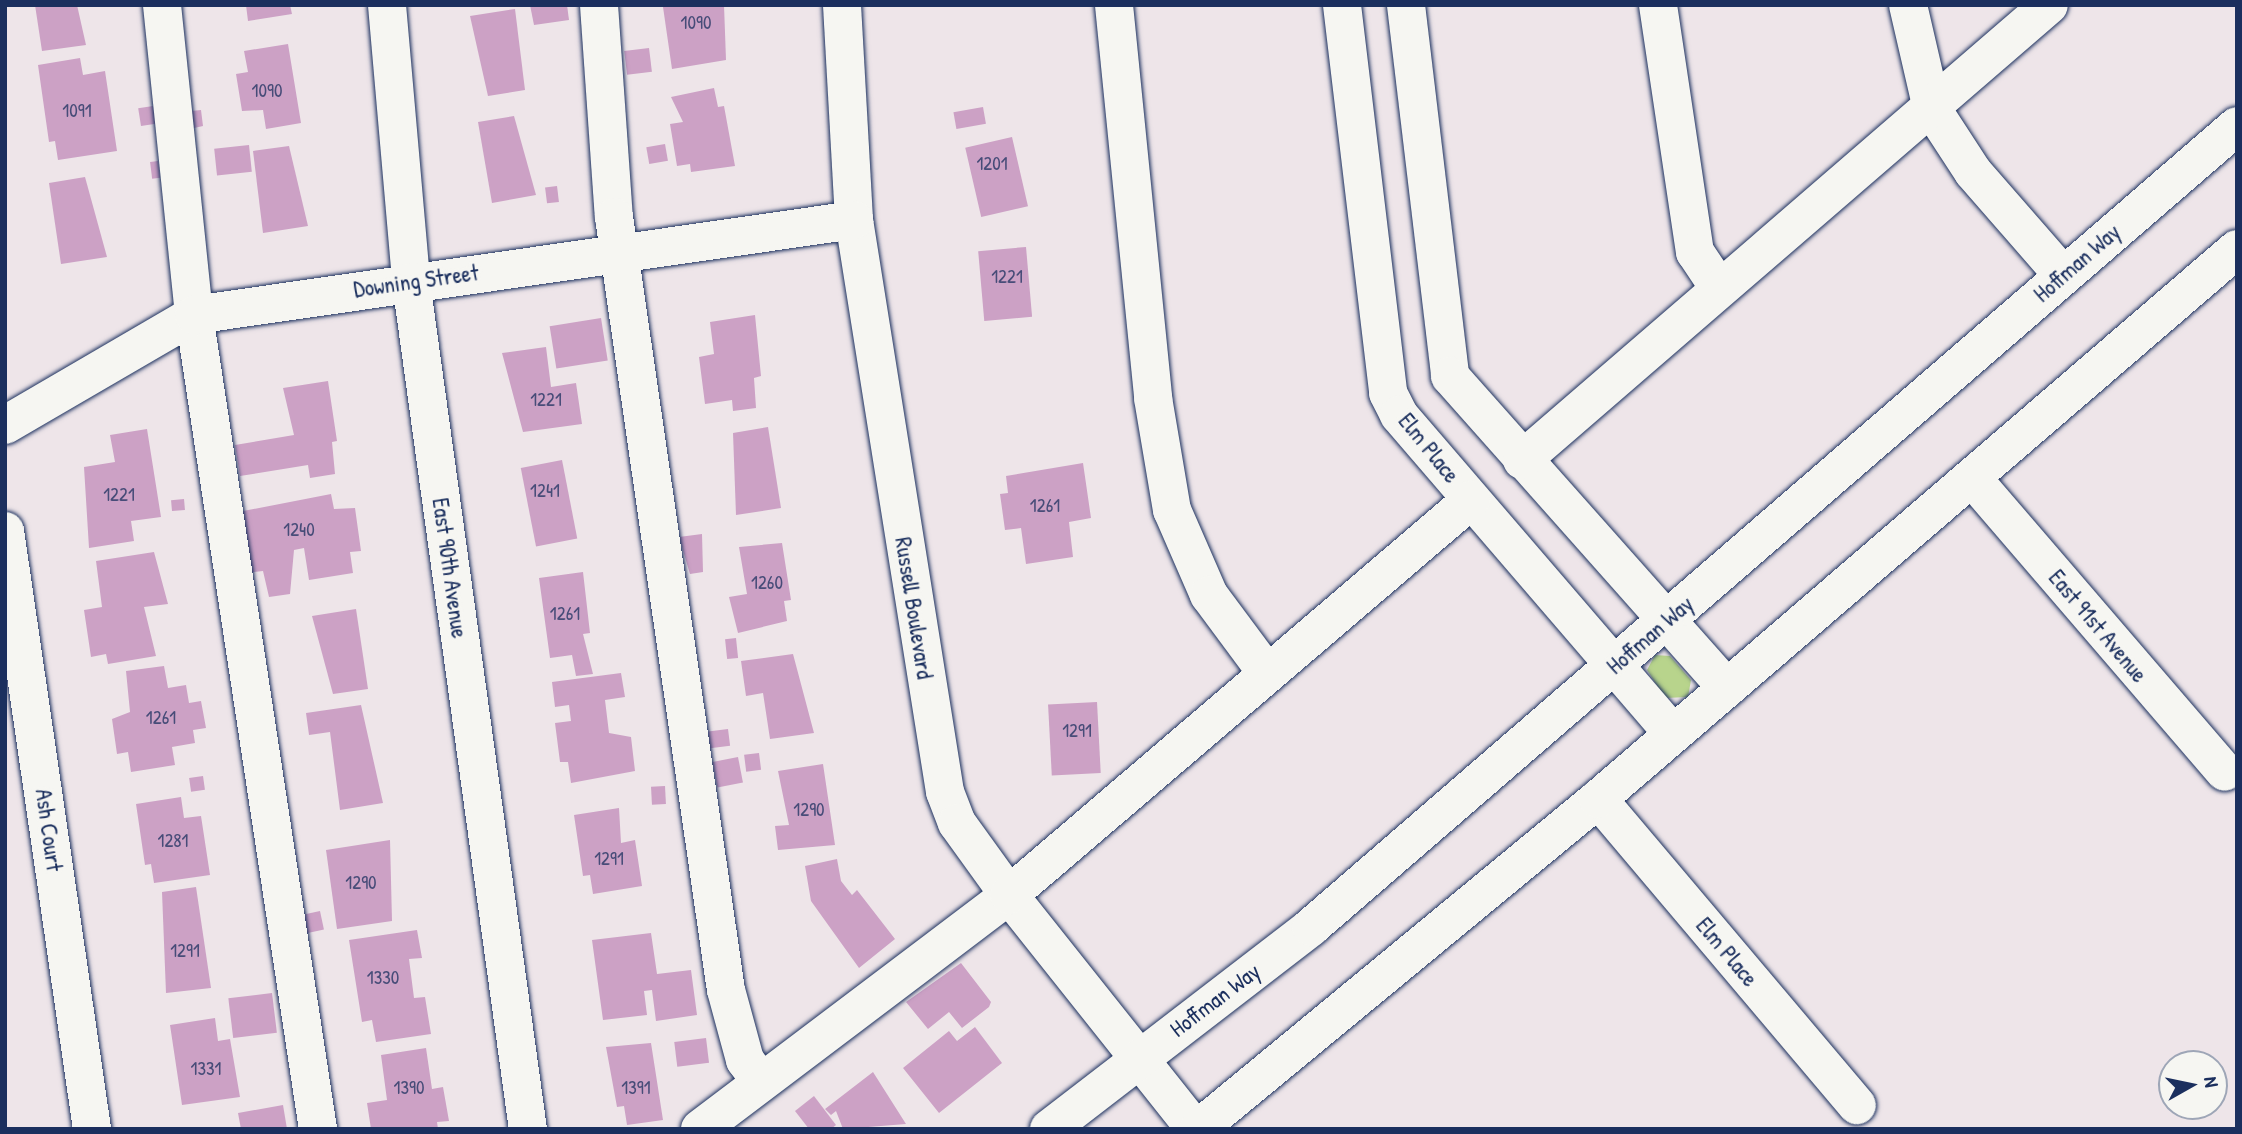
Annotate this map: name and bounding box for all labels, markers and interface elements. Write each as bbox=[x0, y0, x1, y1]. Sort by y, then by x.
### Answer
house number: 1090 bbox=[681, 12, 711, 34]
house number: 1090 bbox=[252, 80, 282, 102]
house number: 1091 bbox=[62, 100, 92, 122]
house number: 1201 bbox=[976, 153, 1008, 175]
street label: Hoffman Way bbox=[2028, 218, 2126, 308]
street label: Downing Street bbox=[352, 259, 480, 303]
house number: 1221 bbox=[991, 266, 1023, 288]
house number: 1221 bbox=[530, 389, 562, 411]
street label: Elm Place bbox=[1393, 408, 1465, 488]
house number: 1241 bbox=[530, 480, 560, 502]
house number: 1221 bbox=[103, 484, 135, 506]
house number: 1261 bbox=[1030, 495, 1060, 517]
street label: East 90th Avenue bbox=[427, 496, 473, 640]
house number: 1240 bbox=[283, 519, 315, 541]
street label: Russell Boulevard bbox=[889, 535, 939, 681]
street label: East 91st Avenue bbox=[2043, 564, 2153, 688]
house number: 1260 bbox=[751, 572, 783, 594]
street label: Hoffman Way bbox=[1601, 590, 1699, 680]
house number: 1261 bbox=[550, 603, 580, 625]
house number: 1261 bbox=[146, 707, 176, 729]
house number: 1291 bbox=[1062, 720, 1092, 742]
street label: Ash Court bbox=[30, 787, 68, 873]
house number: 1290 bbox=[793, 799, 825, 821]
house number: 1281 bbox=[158, 830, 188, 852]
house number: 1291 bbox=[594, 848, 624, 870]
house number: 1290 bbox=[345, 872, 377, 894]
street label: Elm Place bbox=[1690, 912, 1764, 992]
house number: 1291 bbox=[170, 940, 200, 962]
street label: Hoffman Way bbox=[1165, 957, 1265, 1043]
house number: 1330 bbox=[367, 967, 399, 989]
north arrow bbox=[2158, 1050, 2228, 1120]
house number: 1331 bbox=[191, 1058, 221, 1080]
text: N bbox=[2198, 1075, 2225, 1089]
house number: 1390 bbox=[394, 1077, 424, 1099]
house number: 1391 bbox=[621, 1077, 651, 1099]

